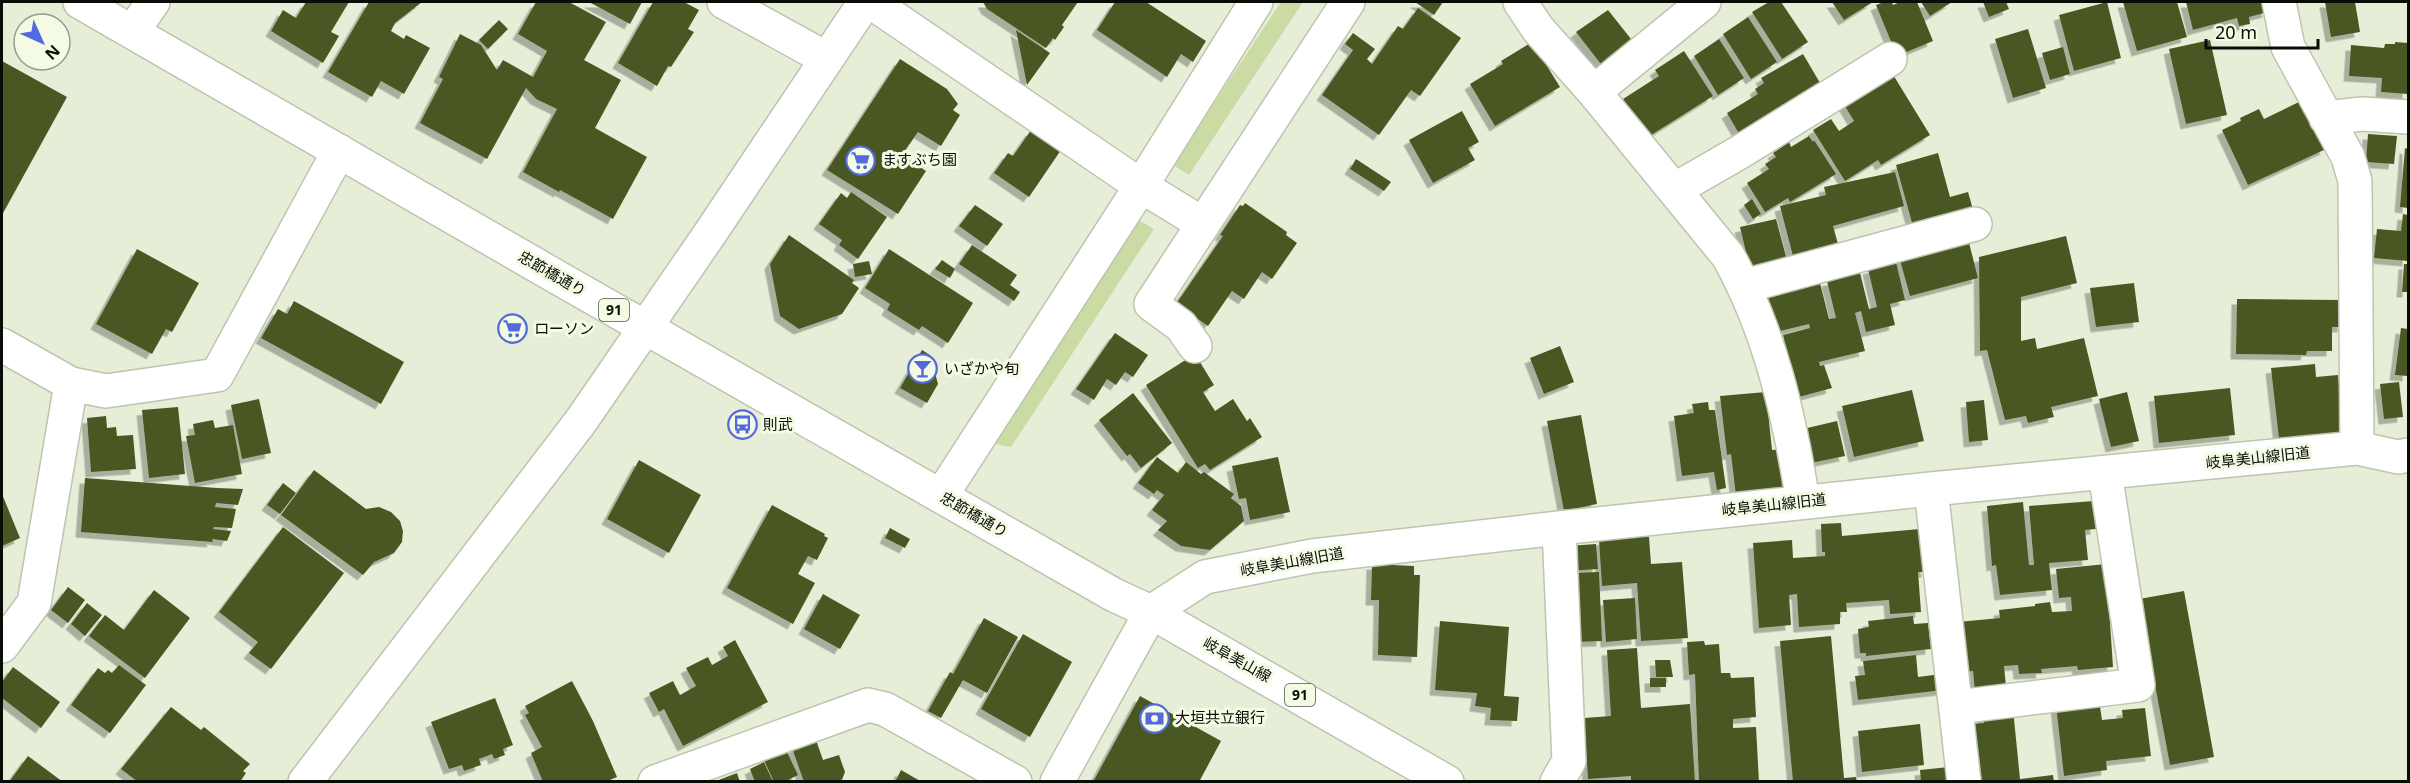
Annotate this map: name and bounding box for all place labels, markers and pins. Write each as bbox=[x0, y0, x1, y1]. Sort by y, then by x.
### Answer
supermarket icon: ますぶち園 bbox=[845, 144, 877, 176]
place label: ますぶち園 bbox=[882, 149, 957, 169]
supermarket icon: ローソン bbox=[497, 313, 529, 345]
place label: ローソン bbox=[534, 318, 594, 338]
bar icon: いざかや旬 bbox=[907, 353, 939, 385]
place label: いざかや旬 bbox=[944, 358, 1019, 378]
bus stop icon: 則武 bbox=[726, 409, 758, 441]
place label: 則武 bbox=[763, 414, 793, 434]
bank icon: 大垣共立銀行 bbox=[1138, 702, 1170, 734]
place label: 大垣共立銀行 bbox=[1175, 707, 1265, 727]

